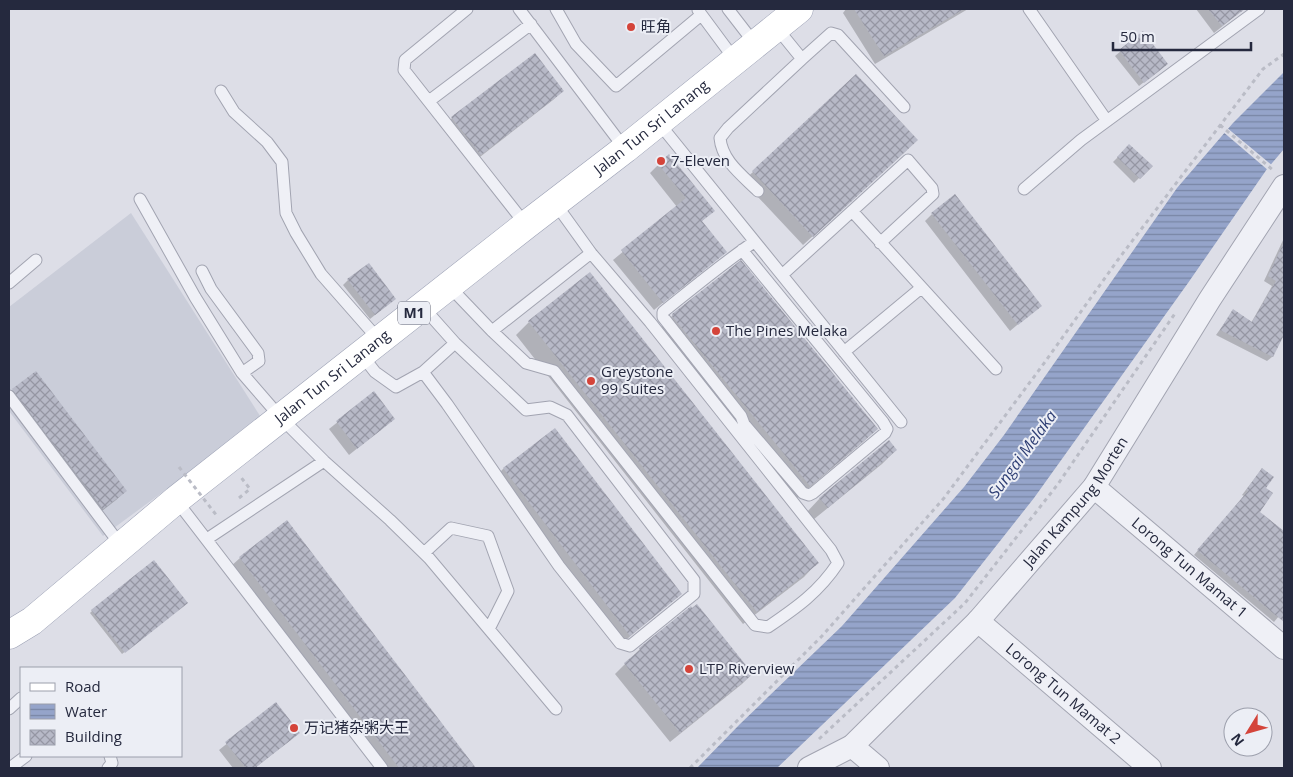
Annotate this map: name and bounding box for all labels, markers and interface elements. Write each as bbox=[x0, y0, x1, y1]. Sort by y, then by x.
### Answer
place label: 旺角 bbox=[641, 16, 671, 36]
scale bar bbox=[1113, 20, 1250, 52]
marker: 旺角 bbox=[625, 21, 637, 33]
text: 50 m bbox=[1120, 26, 1155, 46]
street label: Jalan Tun Sri Lanang bbox=[588, 75, 712, 180]
place label: 7-Eleven bbox=[671, 150, 730, 170]
marker: 7-Eleven bbox=[655, 155, 667, 167]
road number: M1 bbox=[398, 302, 430, 324]
place label: The Pines Melaka bbox=[726, 320, 848, 340]
street label: Jalan Tun Sri Lanang bbox=[269, 325, 394, 429]
marker: The Pines Melaka bbox=[710, 325, 722, 337]
place label: Greystone 99 Suites bbox=[601, 361, 673, 398]
marker: Greystone 99 Suites bbox=[585, 375, 597, 387]
water label: Sungai Melaka bbox=[983, 406, 1061, 502]
street label: Jalan Kampung Morten bbox=[1017, 433, 1132, 572]
street label: Lorong Tun Mamat 1 bbox=[1128, 512, 1252, 622]
street label: Lorong Tun Mamat 2 bbox=[1002, 638, 1126, 748]
place label: LTP Riverview bbox=[699, 658, 795, 678]
marker: LTP Riverview bbox=[683, 663, 695, 675]
legend bbox=[20, 667, 182, 757]
text: Road bbox=[65, 676, 101, 696]
text: Water bbox=[65, 701, 107, 721]
north arrow bbox=[1223, 707, 1273, 757]
place label: 万记猪杂粥大王 bbox=[304, 717, 409, 737]
marker: 万记猪杂粥大王 bbox=[288, 722, 300, 734]
text: Building bbox=[65, 726, 122, 746]
text: N bbox=[1226, 730, 1248, 750]

